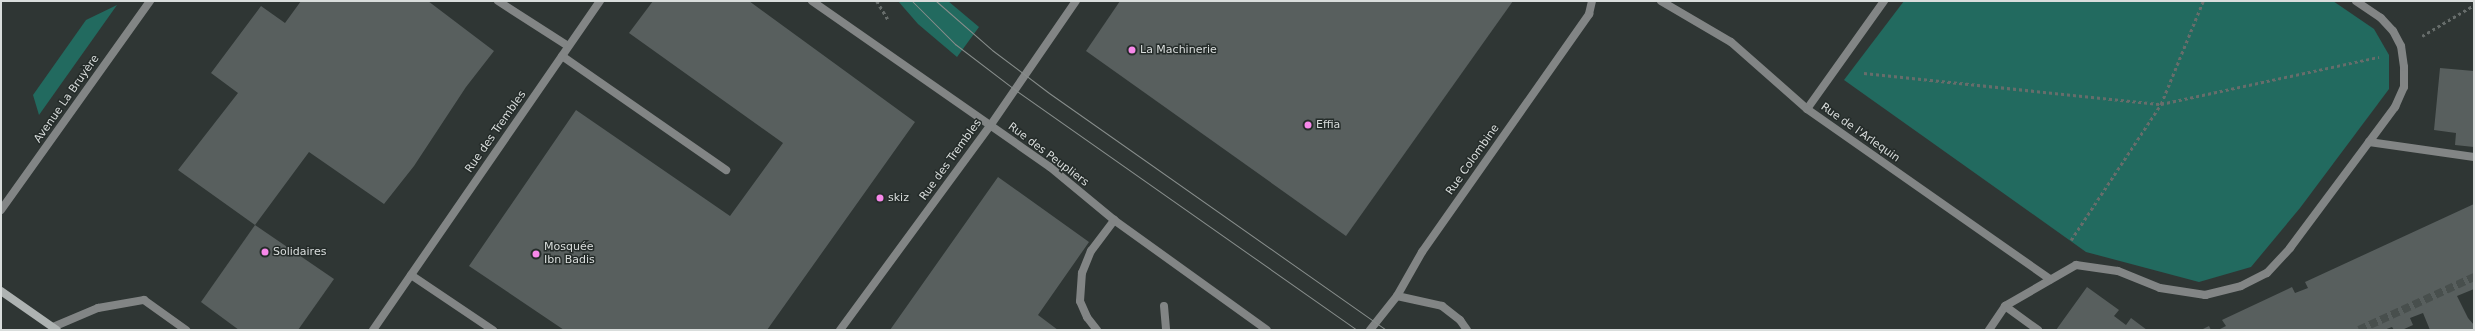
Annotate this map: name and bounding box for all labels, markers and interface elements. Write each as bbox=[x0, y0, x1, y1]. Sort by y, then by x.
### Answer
place label: La Machinerie bbox=[1140, 43, 1217, 57]
marker: La Machinerie bbox=[1127, 45, 1137, 55]
street label: Avenue La Bruyère bbox=[32, 53, 102, 145]
street label: Rue des Trembles bbox=[463, 89, 529, 175]
street label: Rue de l'Arlequin bbox=[1818, 101, 1902, 165]
street label: Rue des Trembles bbox=[917, 117, 985, 203]
place label: Effia bbox=[1316, 118, 1340, 132]
street label: Rue des Peupliers bbox=[1005, 120, 1091, 190]
marker: Effia bbox=[1303, 120, 1313, 130]
street label: Rue Colombine bbox=[1444, 122, 1502, 198]
place label: skiz bbox=[888, 191, 909, 205]
marker: skiz bbox=[875, 193, 885, 203]
place label: Mosquée Ibn Badis bbox=[544, 241, 595, 267]
place label: Solidaires bbox=[273, 245, 326, 259]
marker: Solidaires bbox=[260, 247, 270, 257]
marker: Mosquée Ibn Badis bbox=[531, 249, 541, 259]

